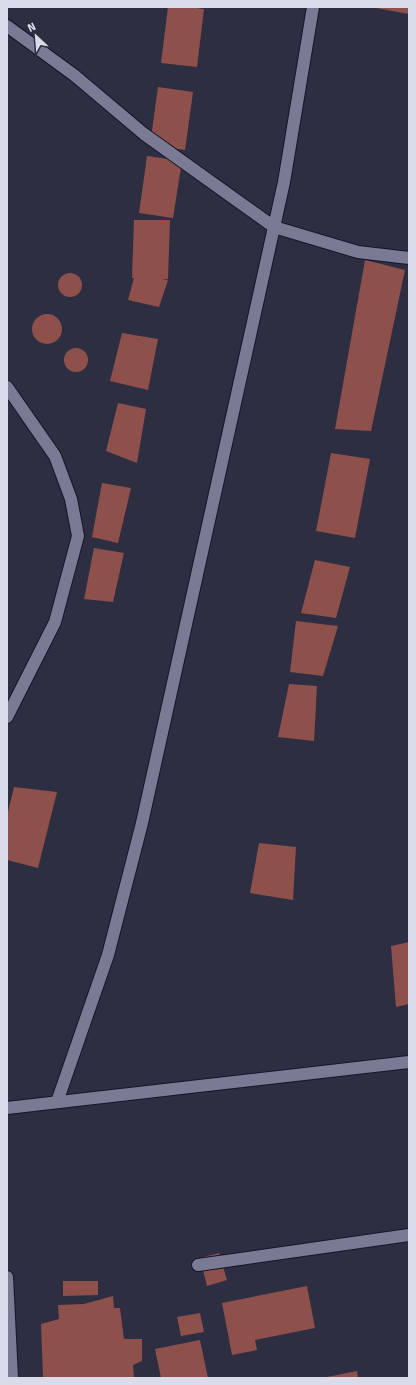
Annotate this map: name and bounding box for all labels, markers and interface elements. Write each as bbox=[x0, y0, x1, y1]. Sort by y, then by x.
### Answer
north arrow bbox=[16, 16, 56, 56]
text: N bbox=[26, 20, 38, 35]

